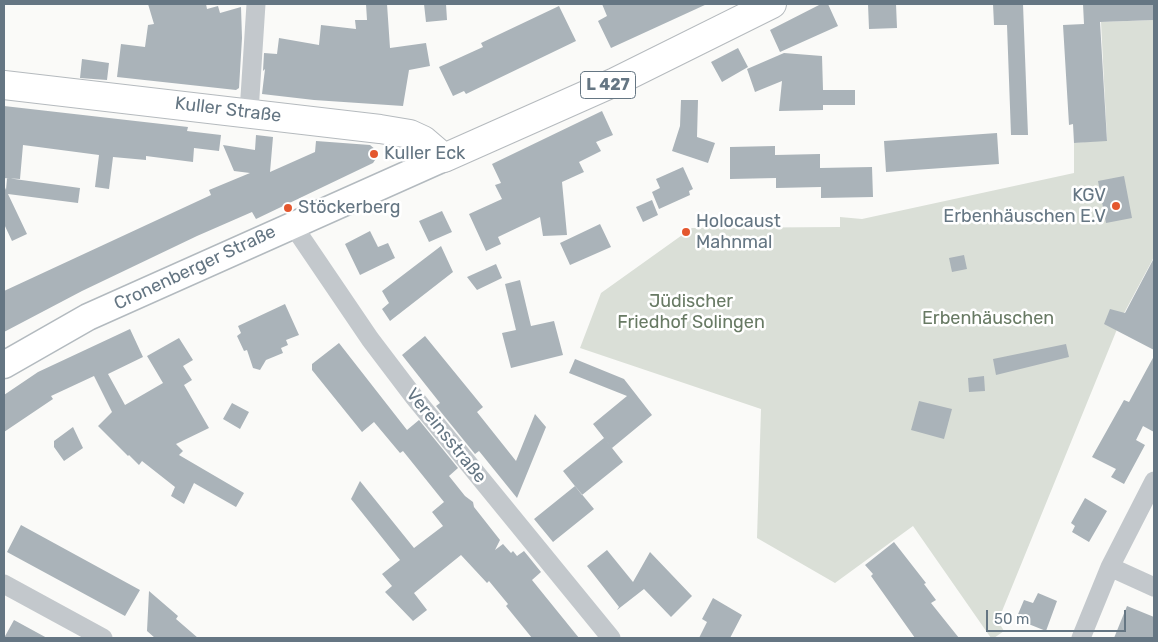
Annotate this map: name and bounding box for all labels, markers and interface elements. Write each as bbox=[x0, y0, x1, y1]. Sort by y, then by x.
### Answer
road number: L 427 bbox=[580, 72, 636, 98]
street label: Kuller Straße bbox=[174, 93, 282, 127]
place label: Kuller Eck bbox=[384, 143, 465, 165]
marker: Kuller Eck bbox=[368, 148, 380, 160]
place label: KGV Erbenhäuschen E.V bbox=[943, 185, 1106, 228]
place label: Stöckerberg bbox=[298, 197, 400, 219]
marker: KGV Erbenhäuschen E.V bbox=[1110, 200, 1122, 212]
marker: Stöckerberg bbox=[282, 202, 294, 214]
place label: Holocaust Mahnmal bbox=[696, 211, 781, 253]
street label: Cronenberger Straße bbox=[111, 221, 279, 315]
marker: Holocaust Mahnmal bbox=[680, 226, 692, 238]
park label: Jüdischer Friedhof Solingen bbox=[617, 291, 765, 334]
park label: Erbenhäuschen bbox=[922, 308, 1054, 330]
street label: Vereinsstraße bbox=[401, 384, 491, 488]
scale bar bbox=[988, 600, 1128, 632]
text: 50 m bbox=[994, 610, 1029, 628]

